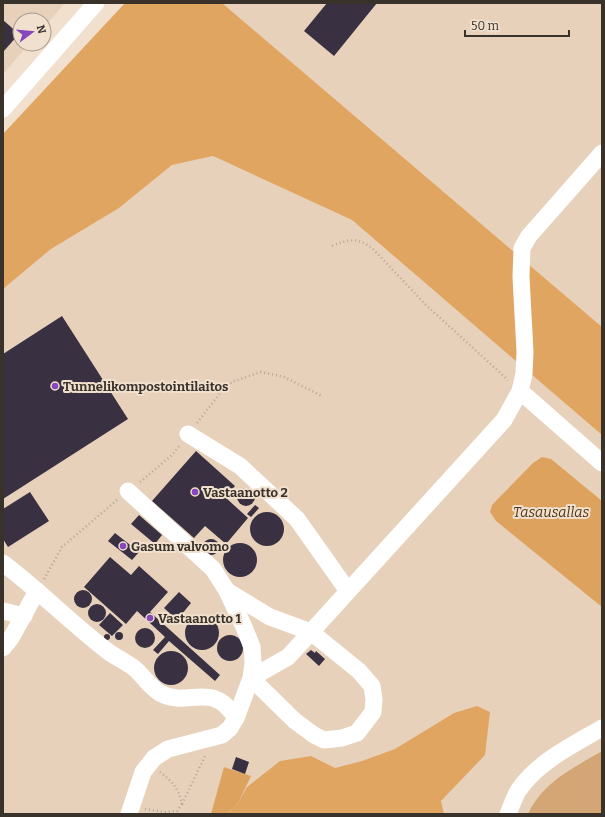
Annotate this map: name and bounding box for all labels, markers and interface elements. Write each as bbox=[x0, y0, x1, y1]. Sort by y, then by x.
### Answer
north arrow bbox=[12, 12, 52, 52]
scale bar bbox=[465, 12, 569, 38]
text: 50 m bbox=[471, 19, 500, 33]
text: N bbox=[34, 24, 49, 36]
place label: Tunnelikompostointilaitos bbox=[63, 379, 229, 394]
marker: Tunnelikompostointilaitos bbox=[50, 381, 60, 391]
place label: Vastaanotto 2 bbox=[203, 485, 288, 500]
marker: Vastaanotto 2 bbox=[190, 487, 200, 497]
water label: Tasausallas bbox=[513, 504, 589, 521]
place label: Gasum valvomo bbox=[131, 539, 230, 554]
marker: Gasum valvomo bbox=[118, 541, 128, 551]
place label: Vastaanotto 1 bbox=[158, 611, 241, 626]
marker: Vastaanotto 1 bbox=[145, 613, 155, 623]

